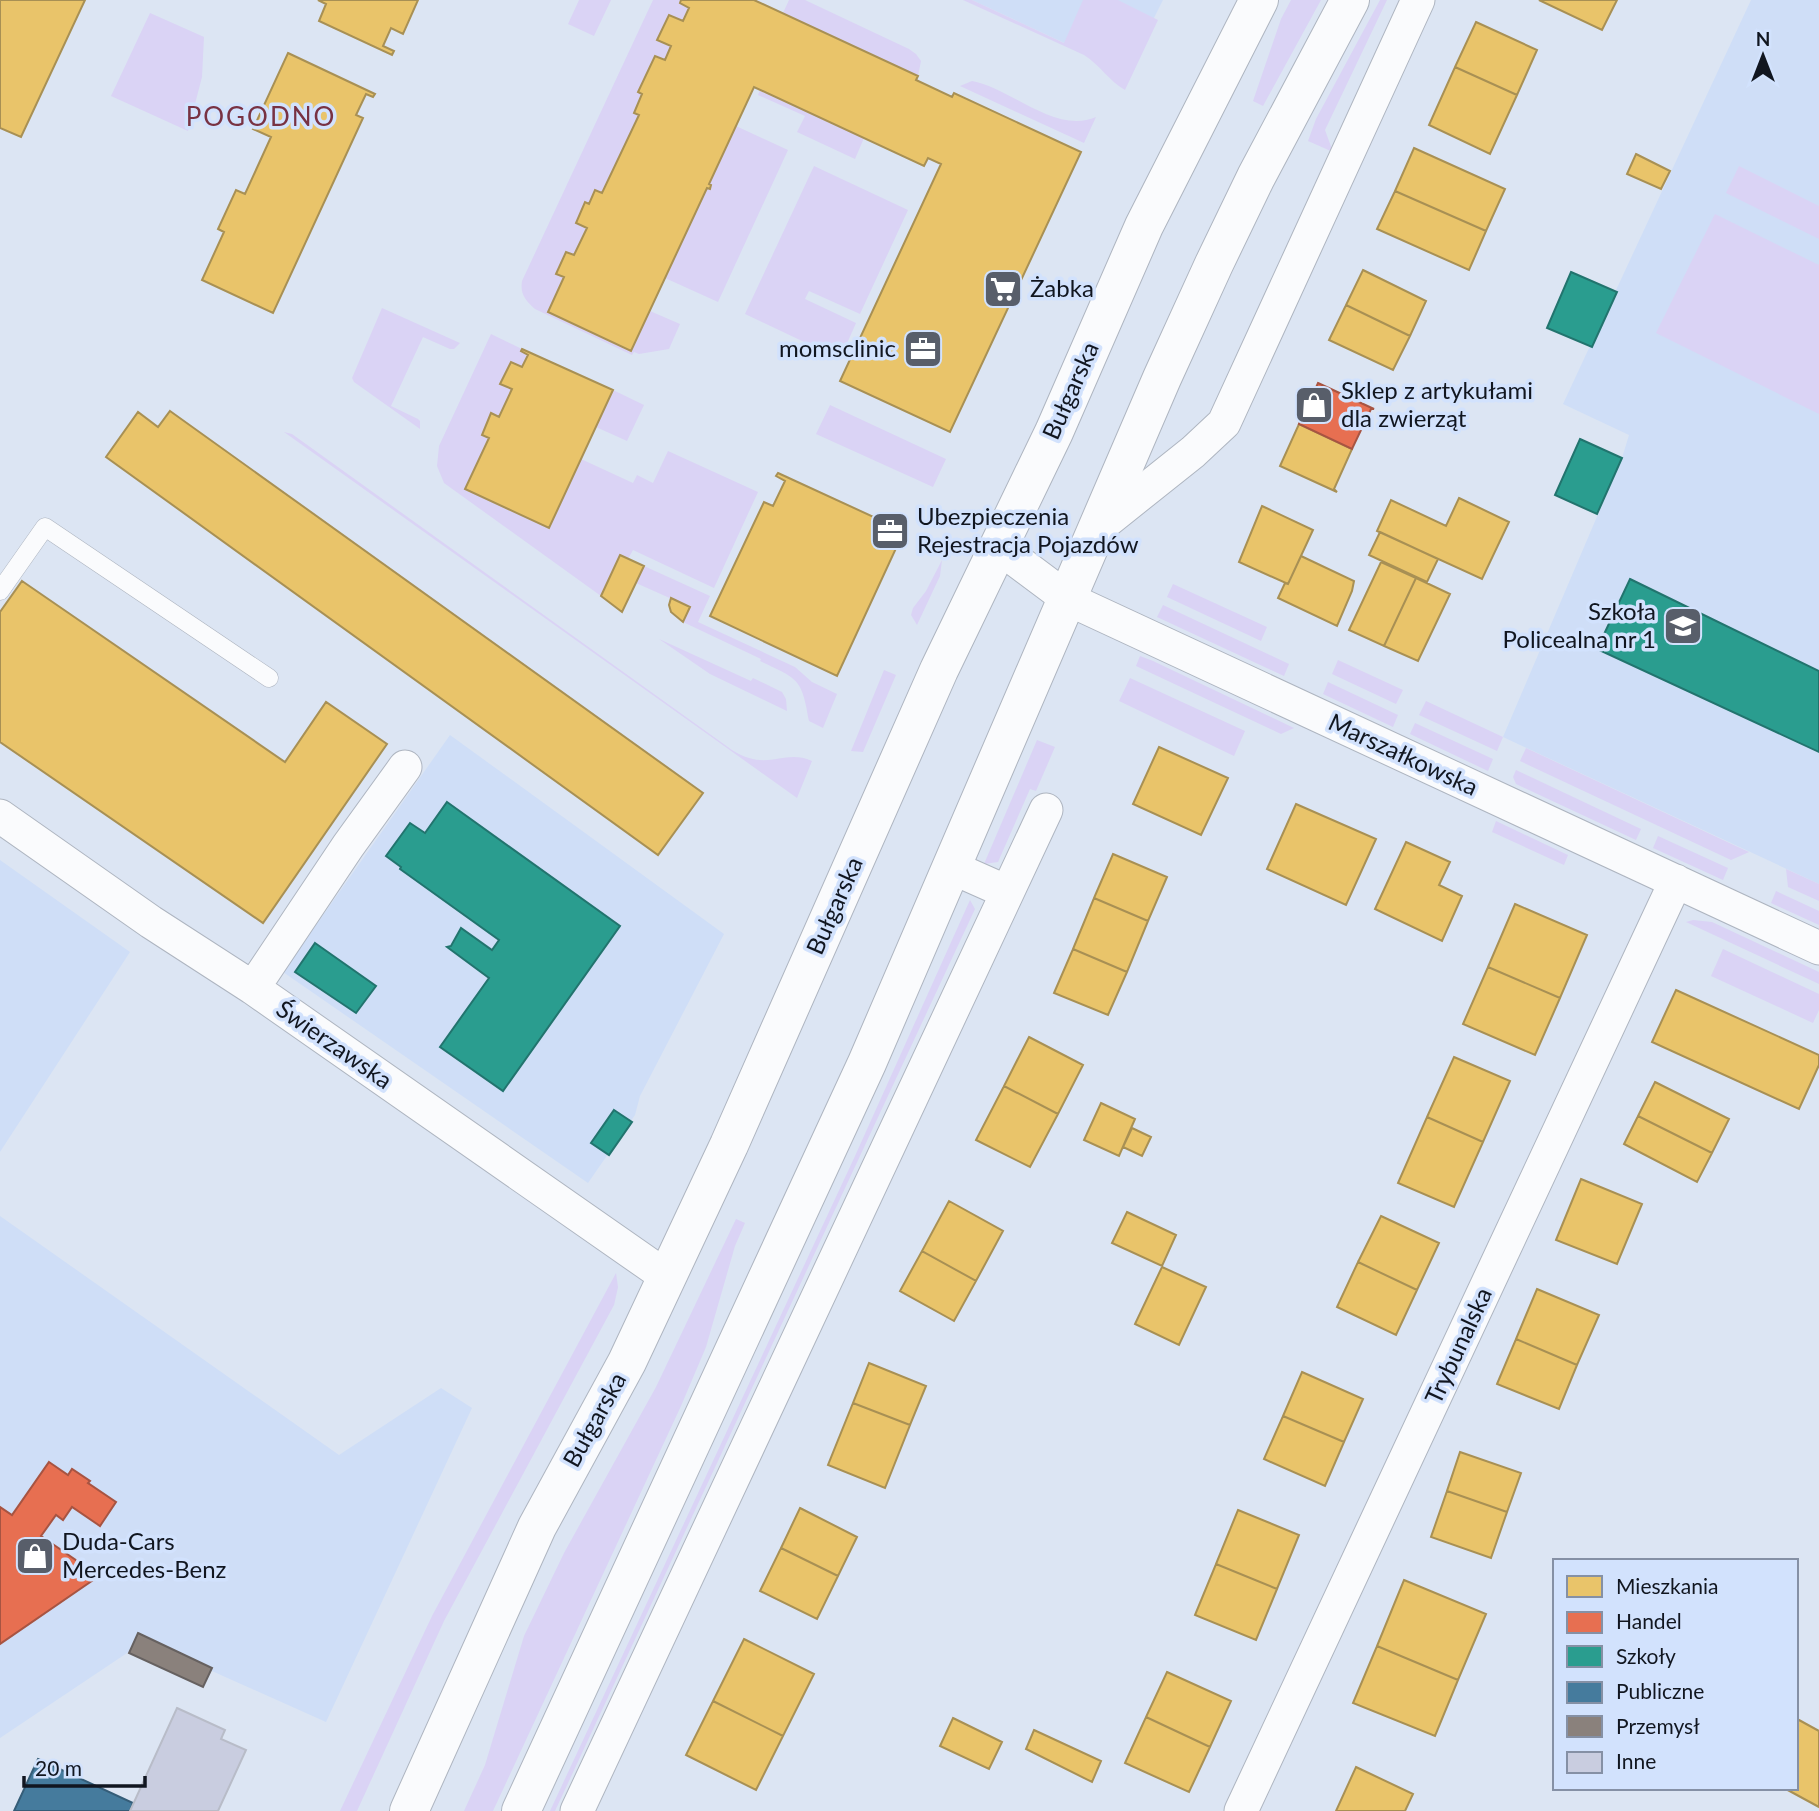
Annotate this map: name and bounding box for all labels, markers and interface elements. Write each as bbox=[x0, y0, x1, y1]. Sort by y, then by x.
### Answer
north arrow bbox=[1728, 21, 1798, 91]
text: N bbox=[1756, 27, 1770, 50]
district label: POGODNO bbox=[186, 100, 336, 132]
supermarket icon: Żabka bbox=[982, 268, 1024, 310]
place label: Żabka bbox=[1030, 273, 1094, 302]
office icon: momsclinic bbox=[902, 328, 944, 370]
place label: momsclinic bbox=[779, 333, 896, 362]
street label: Bułgarska bbox=[1035, 337, 1104, 444]
place label: Sklep z artykułami dla zwierząt bbox=[1341, 375, 1533, 432]
shop icon: Sklep z artykułami dla zwierząt bbox=[1293, 384, 1335, 426]
place label: Ubezpieczenia Rejestracja Pojazdów bbox=[917, 501, 1139, 558]
office icon: Ubezpieczenia Rejestracja Pojazdów bbox=[869, 510, 911, 552]
place label: Szkoła Policealna nr 1 bbox=[1503, 596, 1656, 653]
school or university icon: Szkoła Policealna nr 1 bbox=[1662, 605, 1704, 647]
street label: Marszałkowska bbox=[1324, 706, 1483, 801]
street label: Bułgarska bbox=[799, 852, 868, 959]
street label: Świerzawska bbox=[271, 993, 398, 1094]
street label: Trybunalska bbox=[1418, 1283, 1497, 1408]
street label: Bułgarska bbox=[556, 1367, 631, 1472]
place label: Duda-Cars Mercedes-Benz bbox=[62, 1526, 227, 1583]
shop icon: Duda-Cars Mercedes-Benz bbox=[14, 1535, 56, 1577]
legend bbox=[1553, 1559, 1798, 1790]
text: Mieszkania bbox=[1616, 1573, 1718, 1598]
text: Handel bbox=[1616, 1608, 1682, 1633]
text: Szkoły bbox=[1616, 1643, 1676, 1668]
text: Publiczne bbox=[1616, 1678, 1704, 1703]
text: Przemysł bbox=[1616, 1713, 1700, 1738]
scale bar bbox=[24, 1744, 145, 1788]
text: Inne bbox=[1616, 1748, 1656, 1773]
text: 20 m bbox=[35, 1755, 82, 1780]

